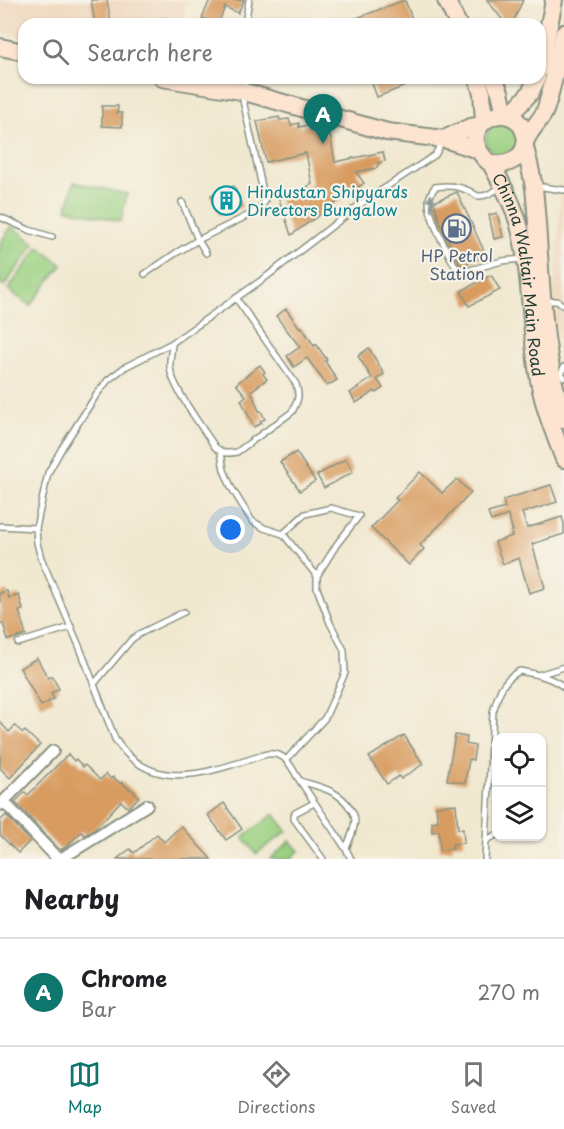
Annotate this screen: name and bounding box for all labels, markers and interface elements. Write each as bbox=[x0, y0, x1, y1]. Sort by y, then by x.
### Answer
search box bbox=[18, 18, 546, 84]
icon: search bbox=[39, 35, 72, 68]
text: Search here bbox=[87, 35, 213, 68]
pin: A bbox=[304, 94, 342, 144]
street label: Chinna Waltair Main Road bbox=[487, 168, 551, 378]
place label: Hindustan Shipyards Directors Bungalow bbox=[247, 179, 408, 221]
building icon: Hindustan Shipyards Directors Bungalow bbox=[210, 185, 242, 217]
one-way arrow bbox=[426, 193, 436, 212]
fuel station icon: HP Petrol Station bbox=[441, 212, 473, 244]
place label: HP Petrol Station bbox=[421, 243, 493, 285]
your location bbox=[216, 515, 245, 544]
map controls bbox=[492, 733, 546, 841]
button: locate bbox=[492, 733, 546, 787]
button: layers bbox=[492, 787, 546, 841]
text: Nearby bbox=[24, 879, 119, 918]
text: Chrome bbox=[81, 961, 167, 994]
text: A bbox=[36, 977, 51, 1007]
text: 270 m bbox=[477, 977, 540, 1007]
text: Bar bbox=[81, 994, 116, 1024]
tab: Map bbox=[68, 1058, 102, 1118]
tab: Directions bbox=[237, 1058, 315, 1118]
tab: Saved bbox=[451, 1058, 496, 1118]

